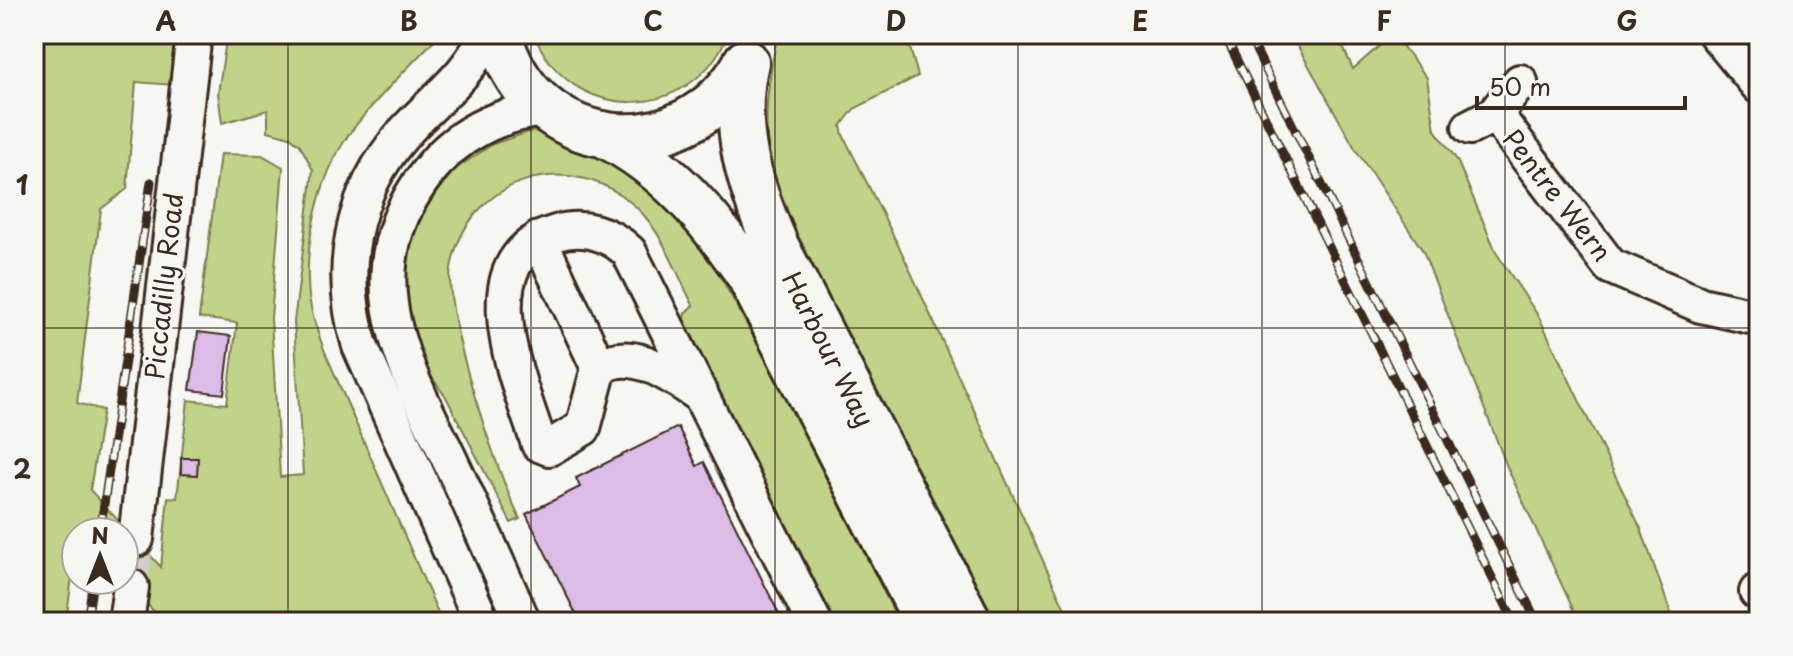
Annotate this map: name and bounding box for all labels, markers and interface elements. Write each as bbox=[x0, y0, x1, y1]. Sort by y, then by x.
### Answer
text: A bbox=[156, 1, 176, 40]
text: B bbox=[400, 1, 418, 40]
text: C bbox=[643, 1, 663, 40]
text: D bbox=[886, 1, 906, 40]
text: E bbox=[1132, 1, 1148, 40]
text: F bbox=[1376, 1, 1392, 40]
text: G bbox=[1616, 1, 1638, 40]
scale bar bbox=[1477, 60, 1685, 110]
text: 50 m bbox=[1489, 68, 1551, 104]
street label: Pentre Wern bbox=[1494, 120, 1622, 270]
text: 1 bbox=[16, 165, 28, 204]
street label: Piccadilly Road bbox=[134, 191, 192, 381]
street label: Harbour Way bbox=[773, 264, 885, 434]
text: 2 bbox=[13, 449, 31, 488]
north arrow bbox=[60, 516, 140, 596]
text: N bbox=[91, 518, 109, 551]

